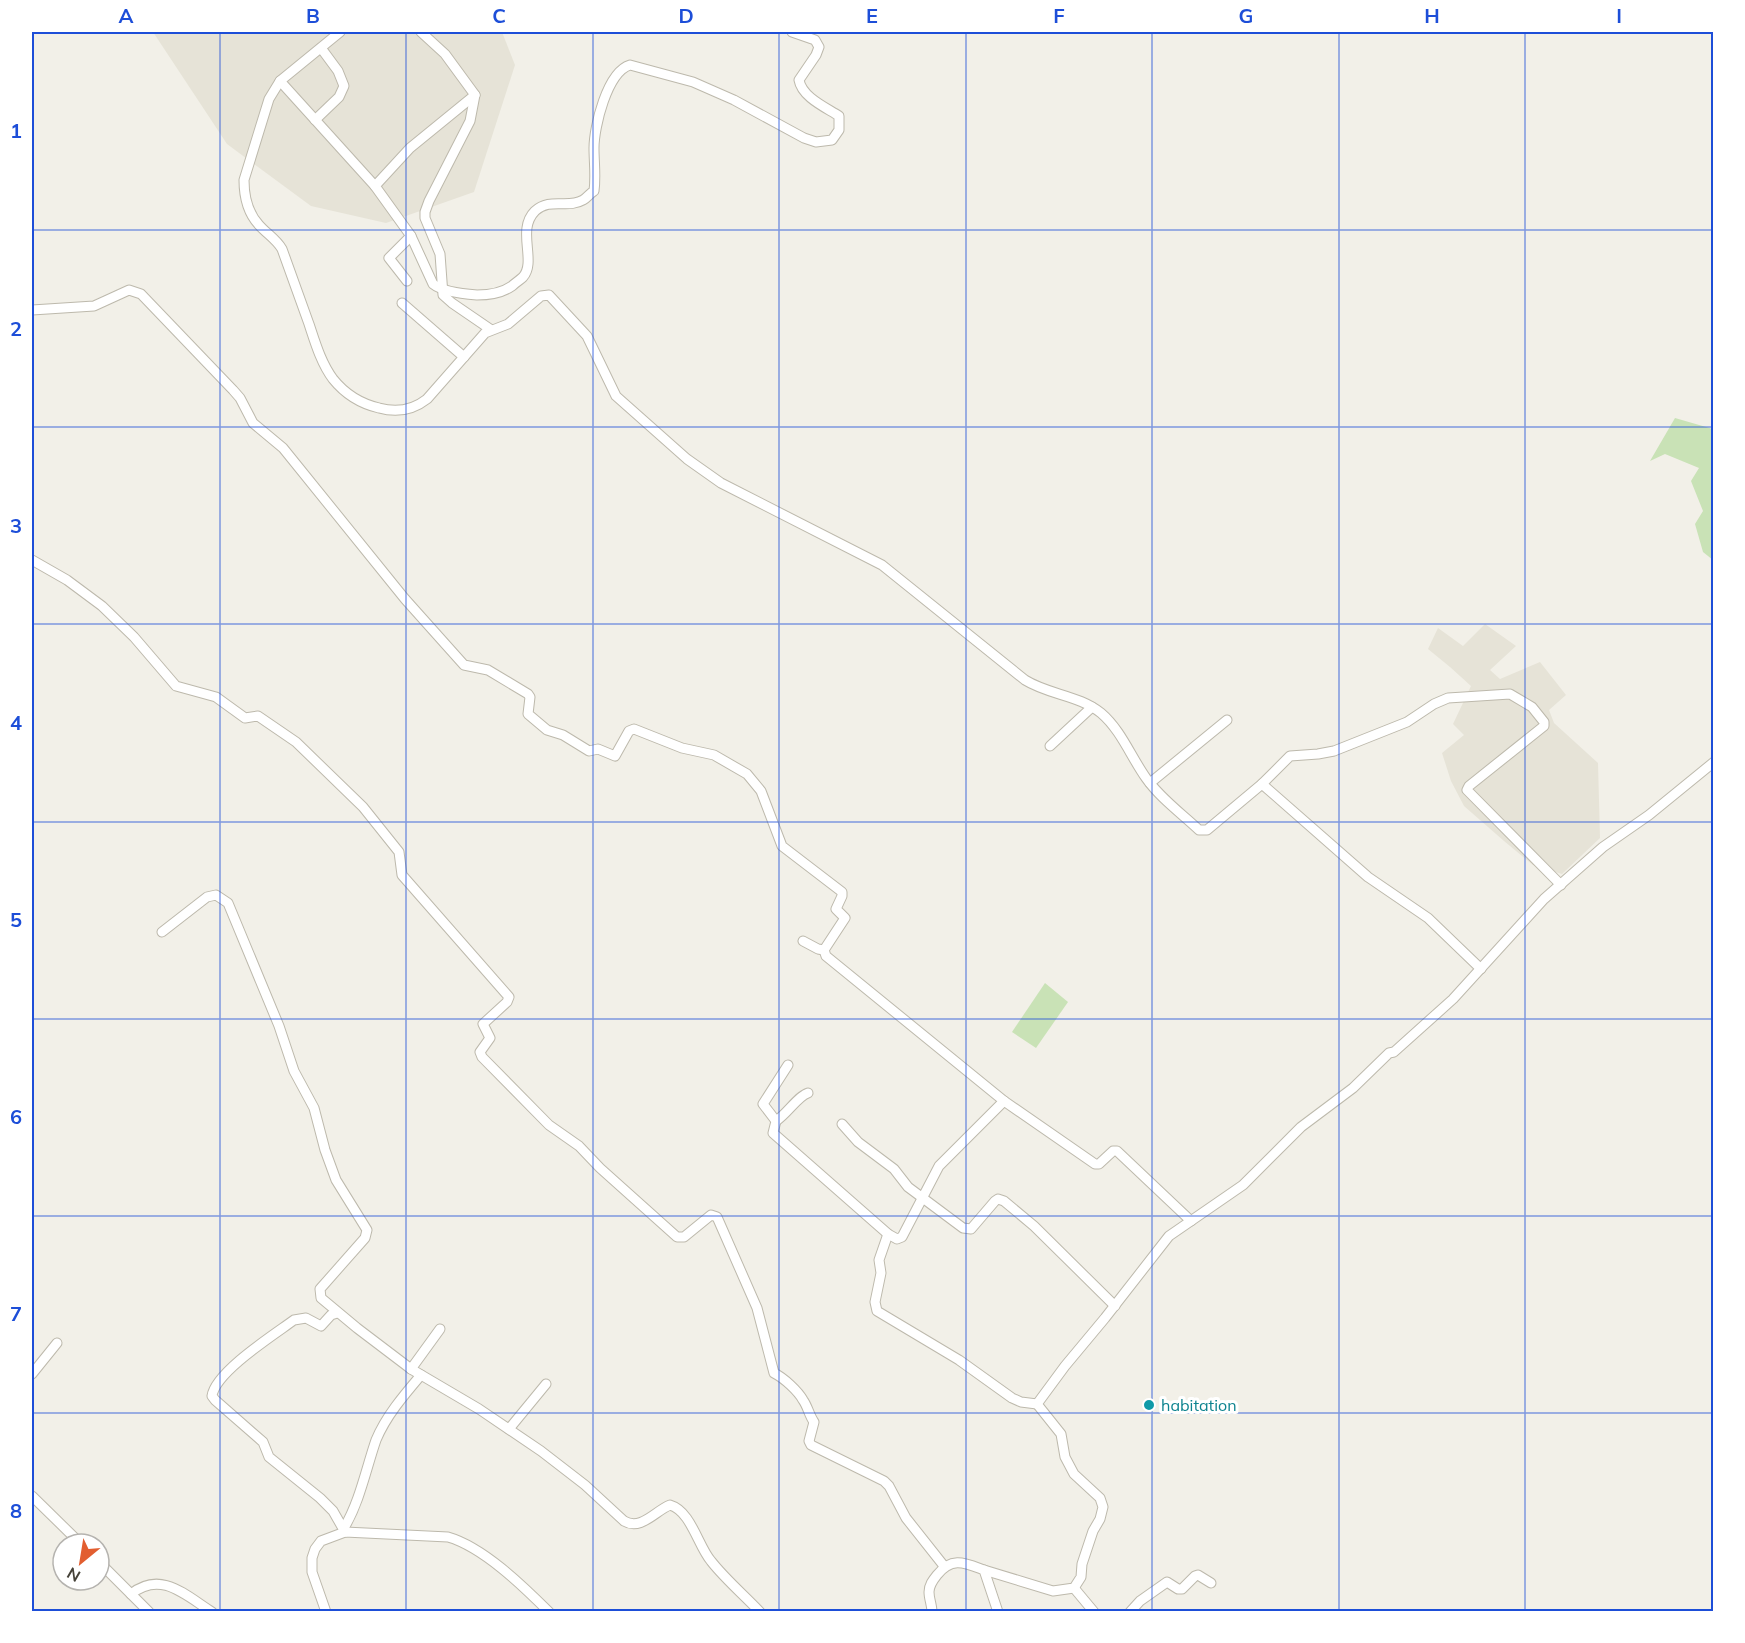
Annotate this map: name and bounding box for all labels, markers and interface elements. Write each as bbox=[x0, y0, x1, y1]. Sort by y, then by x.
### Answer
text: A bbox=[119, 3, 134, 28]
text: B bbox=[306, 3, 320, 28]
text: C bbox=[492, 3, 506, 28]
text: D bbox=[678, 3, 694, 28]
text: E bbox=[866, 3, 878, 28]
text: F bbox=[1053, 3, 1065, 28]
text: G bbox=[1239, 3, 1253, 28]
text: H bbox=[1424, 3, 1440, 28]
text: I bbox=[1616, 3, 1622, 28]
text: 1 bbox=[10, 118, 22, 143]
text: 2 bbox=[10, 316, 22, 341]
text: 3 bbox=[10, 513, 22, 538]
text: 4 bbox=[10, 710, 22, 735]
text: 5 bbox=[10, 907, 22, 932]
text: 6 bbox=[10, 1104, 22, 1129]
text: 7 bbox=[10, 1301, 22, 1326]
place label: habitation bbox=[1161, 1395, 1237, 1415]
marker: habitation bbox=[1142, 1398, 1156, 1412]
text: 8 bbox=[10, 1498, 22, 1523]
north arrow bbox=[51, 1532, 111, 1592]
text: N bbox=[63, 1563, 84, 1587]

